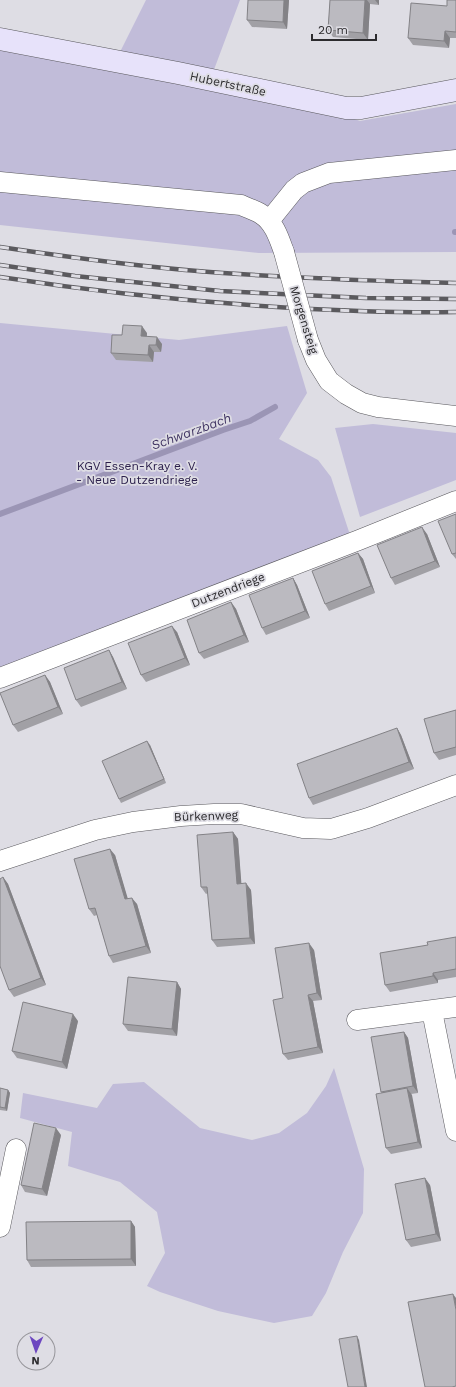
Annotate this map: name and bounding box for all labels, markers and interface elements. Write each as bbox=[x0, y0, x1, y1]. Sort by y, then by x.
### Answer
scale bar bbox=[312, 16, 376, 42]
text: 20 m bbox=[318, 23, 348, 37]
street label: Hubertstraße bbox=[189, 69, 267, 99]
street label: Morgensteig bbox=[287, 284, 321, 356]
water label: Schwarzbach bbox=[149, 410, 233, 453]
park label: KGV Essen-Kray e. V. - Neue Dutzendriege bbox=[76, 459, 198, 487]
street label: Dutzendriege bbox=[189, 570, 267, 610]
street label: Bürkenweg bbox=[174, 808, 239, 824]
north arrow bbox=[16, 1331, 56, 1371]
text: N bbox=[31, 1354, 40, 1367]

